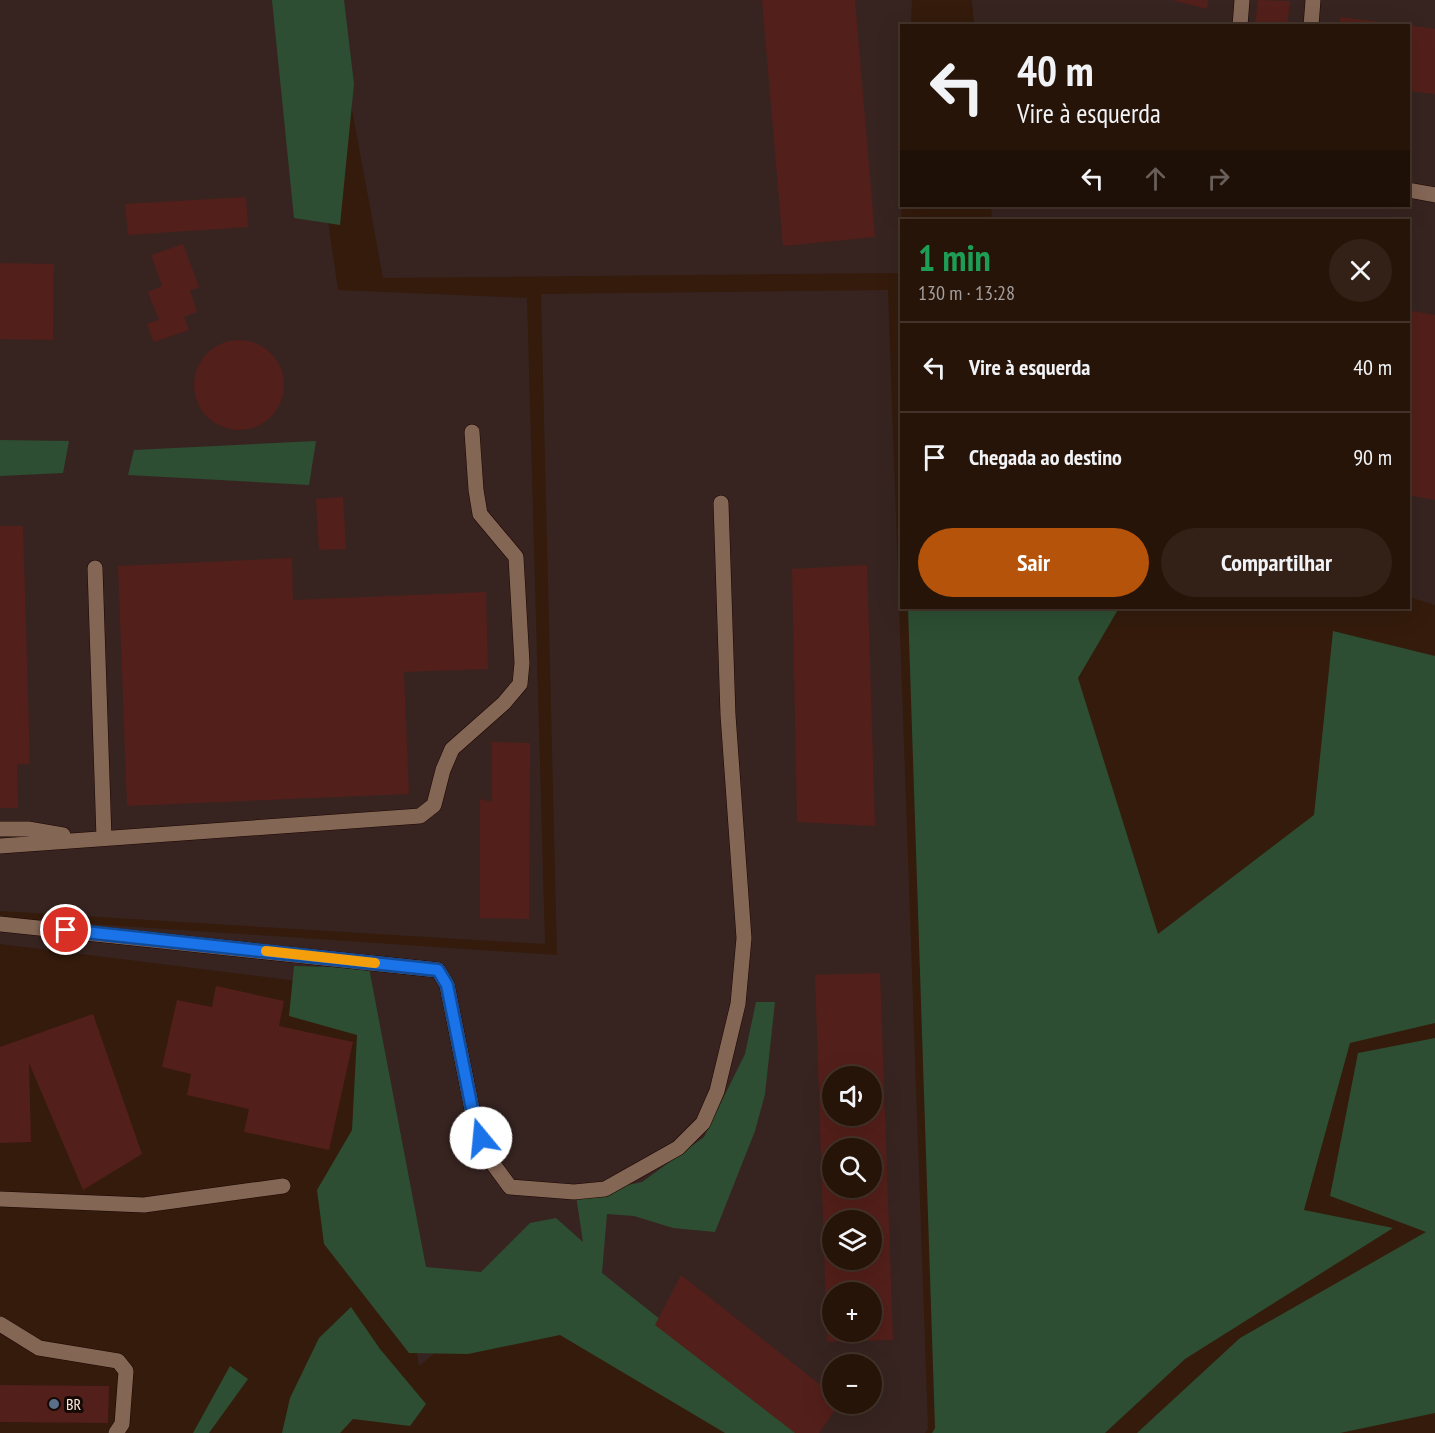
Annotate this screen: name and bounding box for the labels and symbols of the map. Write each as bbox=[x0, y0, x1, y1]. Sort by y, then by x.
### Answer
pin bbox=[40, 904, 91, 955]
position arrow bbox=[449, 1106, 513, 1170]
place label: BR bbox=[66, 1394, 82, 1414]
marker: BR bbox=[47, 1397, 61, 1411]

